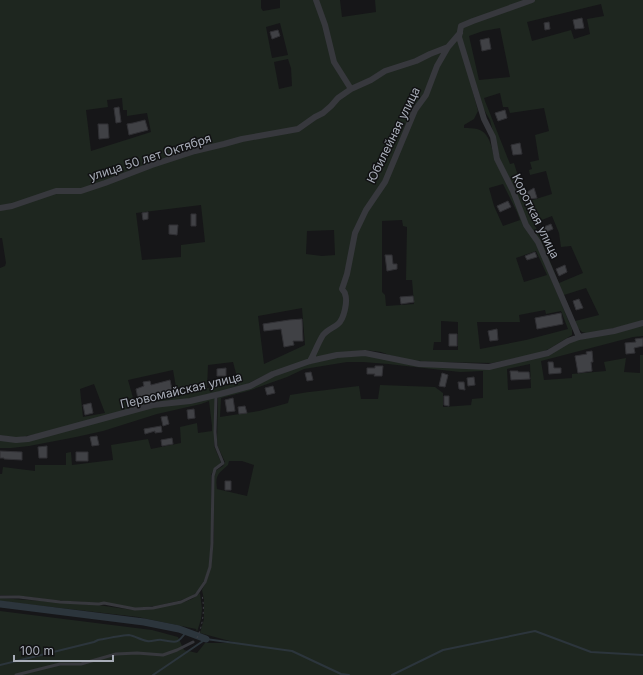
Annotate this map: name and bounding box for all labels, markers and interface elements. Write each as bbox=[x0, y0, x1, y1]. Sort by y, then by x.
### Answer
street label: Юбилейная улица bbox=[363, 84, 423, 186]
street label: улица 50 лет Октября bbox=[87, 130, 213, 184]
street label: Короткая улица bbox=[509, 171, 563, 261]
street label: Первомайская улица bbox=[119, 369, 243, 411]
scale bar bbox=[14, 637, 113, 663]
text: 100 m bbox=[20, 643, 54, 658]

